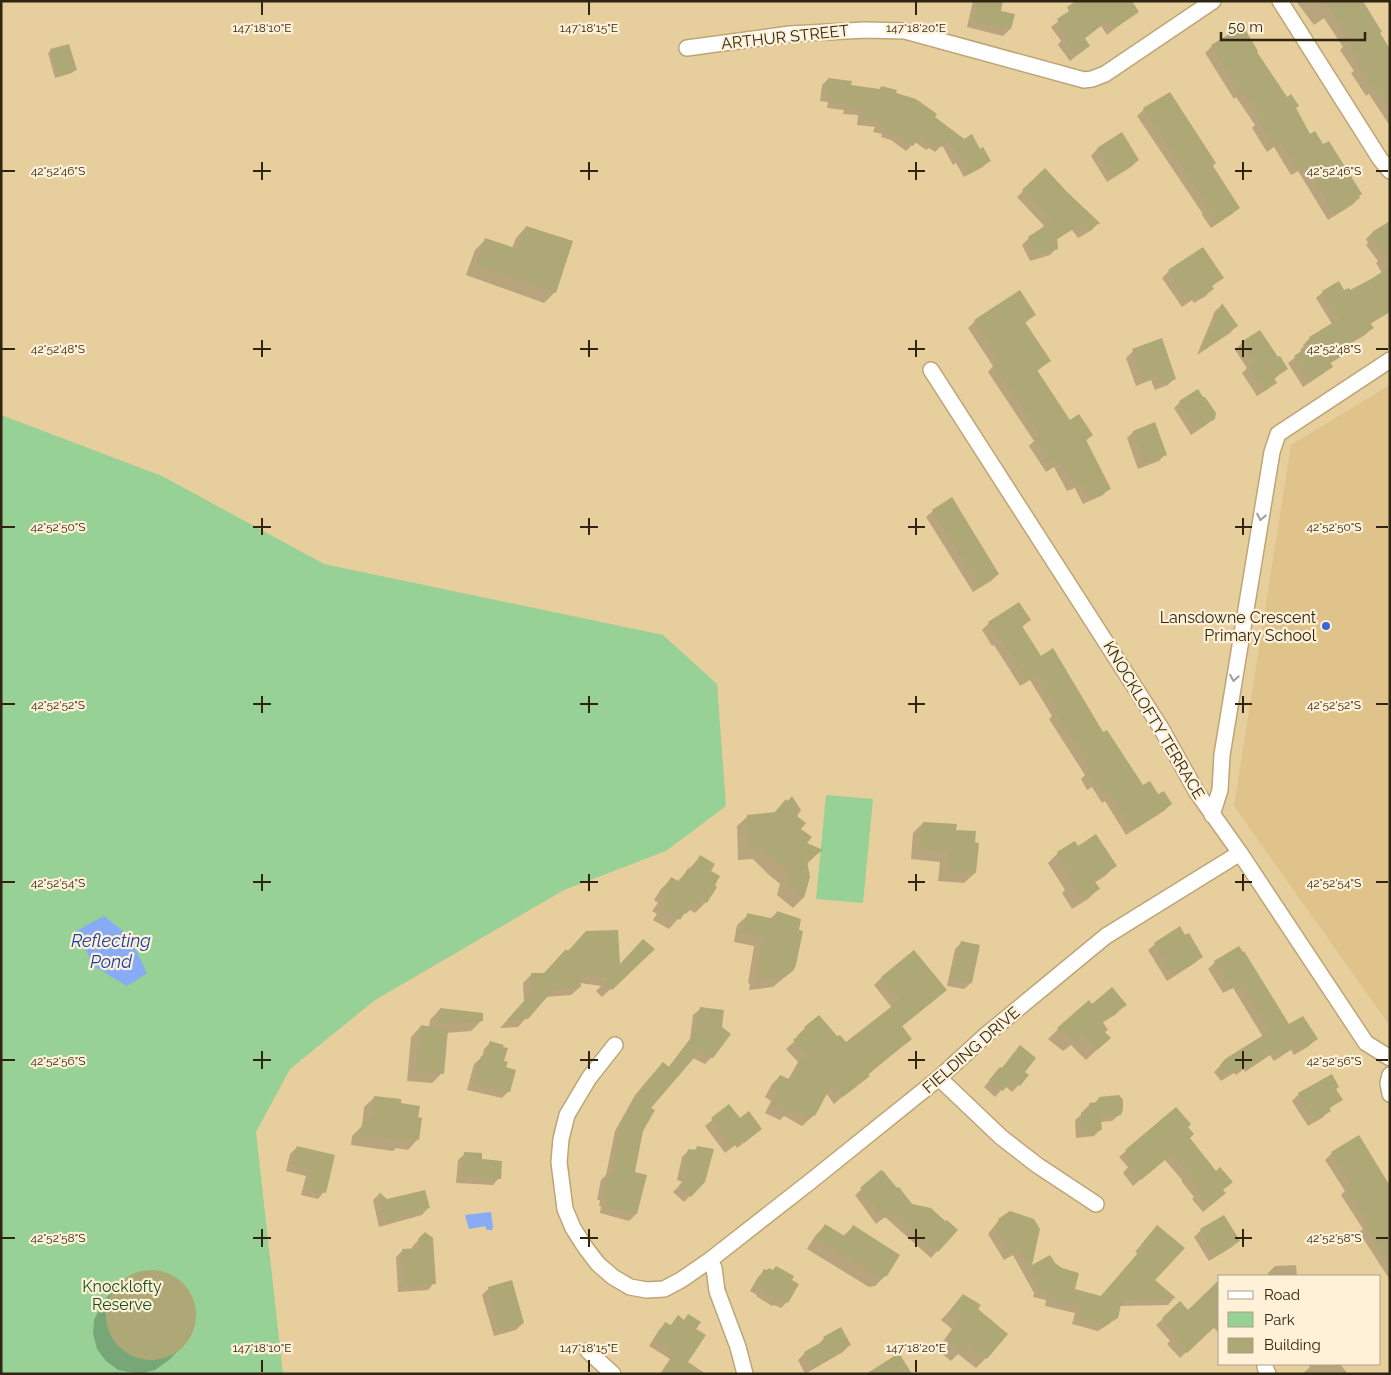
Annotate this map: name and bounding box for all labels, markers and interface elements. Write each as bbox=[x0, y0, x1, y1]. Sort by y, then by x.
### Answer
scale bar bbox=[1221, 10, 1365, 42]
text: 50 m bbox=[1228, 18, 1263, 36]
text: 147°18'10"E bbox=[232, 21, 292, 35]
text: 147°18'15"E bbox=[560, 21, 618, 35]
street label: ARTHUR STREET bbox=[720, 21, 850, 53]
text: 147°18'20"E bbox=[886, 21, 946, 35]
text: 42°52'46"S bbox=[31, 164, 85, 178]
text: 42°52'46"S bbox=[1307, 164, 1361, 178]
text: 42°52'48"S bbox=[31, 342, 85, 356]
text: 42°52'48"S bbox=[1307, 342, 1361, 356]
one-way arrow bbox=[1257, 513, 1267, 522]
text: 42°52'50"S bbox=[30, 520, 86, 534]
text: 42°52'50"S bbox=[1306, 520, 1362, 534]
place label: Lansdowne Crescent Primary School bbox=[1160, 608, 1317, 645]
marker: Lansdowne Crescent Primary School bbox=[1320, 620, 1332, 632]
street label: KNOCKLOFTY TERRACE bbox=[1099, 638, 1209, 803]
one-way arrow bbox=[1230, 673, 1240, 682]
text: 42°52'52"S bbox=[31, 698, 85, 712]
text: 42°52'52"S bbox=[1307, 698, 1361, 712]
text: 42°52'54"S bbox=[31, 876, 85, 890]
text: 42°52'54"S bbox=[1307, 876, 1361, 890]
water label: Reflecting Pond bbox=[71, 930, 151, 972]
street label: FIELDING DRIVE bbox=[919, 1003, 1024, 1097]
text: 42°52'56"S bbox=[30, 1054, 86, 1068]
text: 42°52'56"S bbox=[1306, 1054, 1362, 1068]
text: 42°52'58"S bbox=[30, 1231, 86, 1245]
text: 42°52'58"S bbox=[1306, 1231, 1362, 1245]
legend bbox=[1218, 1275, 1381, 1365]
park label: Knocklofty Reserve bbox=[82, 1277, 162, 1314]
text: Road bbox=[1264, 1286, 1300, 1304]
text: Park bbox=[1264, 1311, 1295, 1329]
text: Building bbox=[1264, 1336, 1321, 1354]
text: 147°18'10"E bbox=[232, 1341, 292, 1355]
text: 147°18'15"E bbox=[560, 1341, 618, 1355]
text: 147°18'20"E bbox=[886, 1341, 946, 1355]

